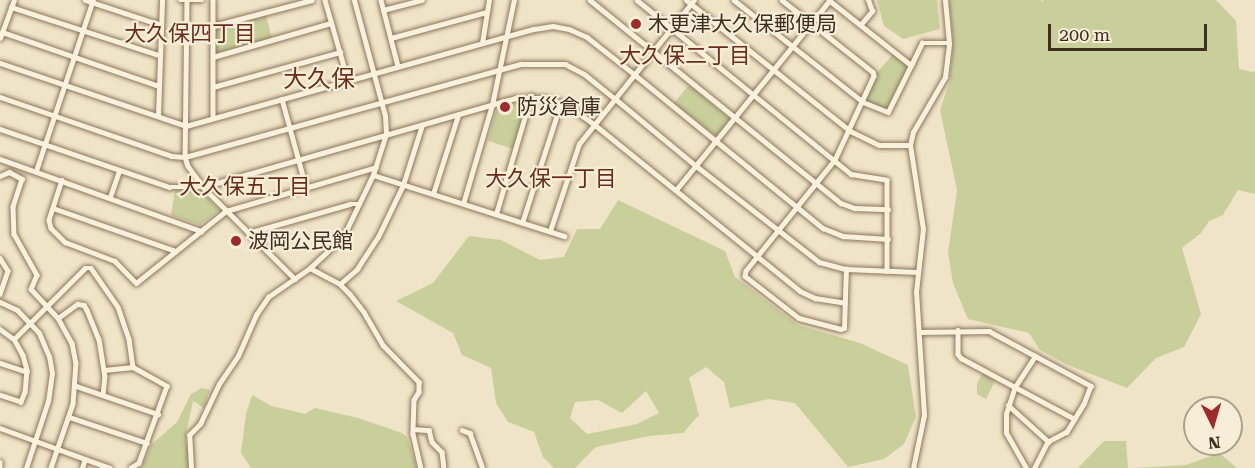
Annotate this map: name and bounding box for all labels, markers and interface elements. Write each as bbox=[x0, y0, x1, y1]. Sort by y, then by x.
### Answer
place label: 木更津大久保郵便局 bbox=[648, 11, 837, 37]
scale bar bbox=[1051, 12, 1210, 50]
marker: 木更津大久保郵便局 bbox=[629, 17, 643, 31]
district label: 大久保四丁目 bbox=[124, 21, 256, 47]
text: 200 m bbox=[1059, 24, 1110, 45]
district label: 大久保二丁目 bbox=[619, 43, 751, 69]
district label: 大久保 bbox=[283, 66, 355, 94]
place label: 防災倉庫 bbox=[517, 94, 601, 120]
marker: 防災倉庫 bbox=[498, 100, 512, 114]
district label: 大久保一丁目 bbox=[485, 166, 617, 192]
district label: 大久保五丁目 bbox=[179, 174, 311, 200]
place label: 波岡公民館 bbox=[248, 228, 353, 254]
marker: 波岡公民館 bbox=[229, 234, 243, 248]
north arrow bbox=[1183, 396, 1243, 456]
text: N bbox=[1207, 432, 1221, 452]

